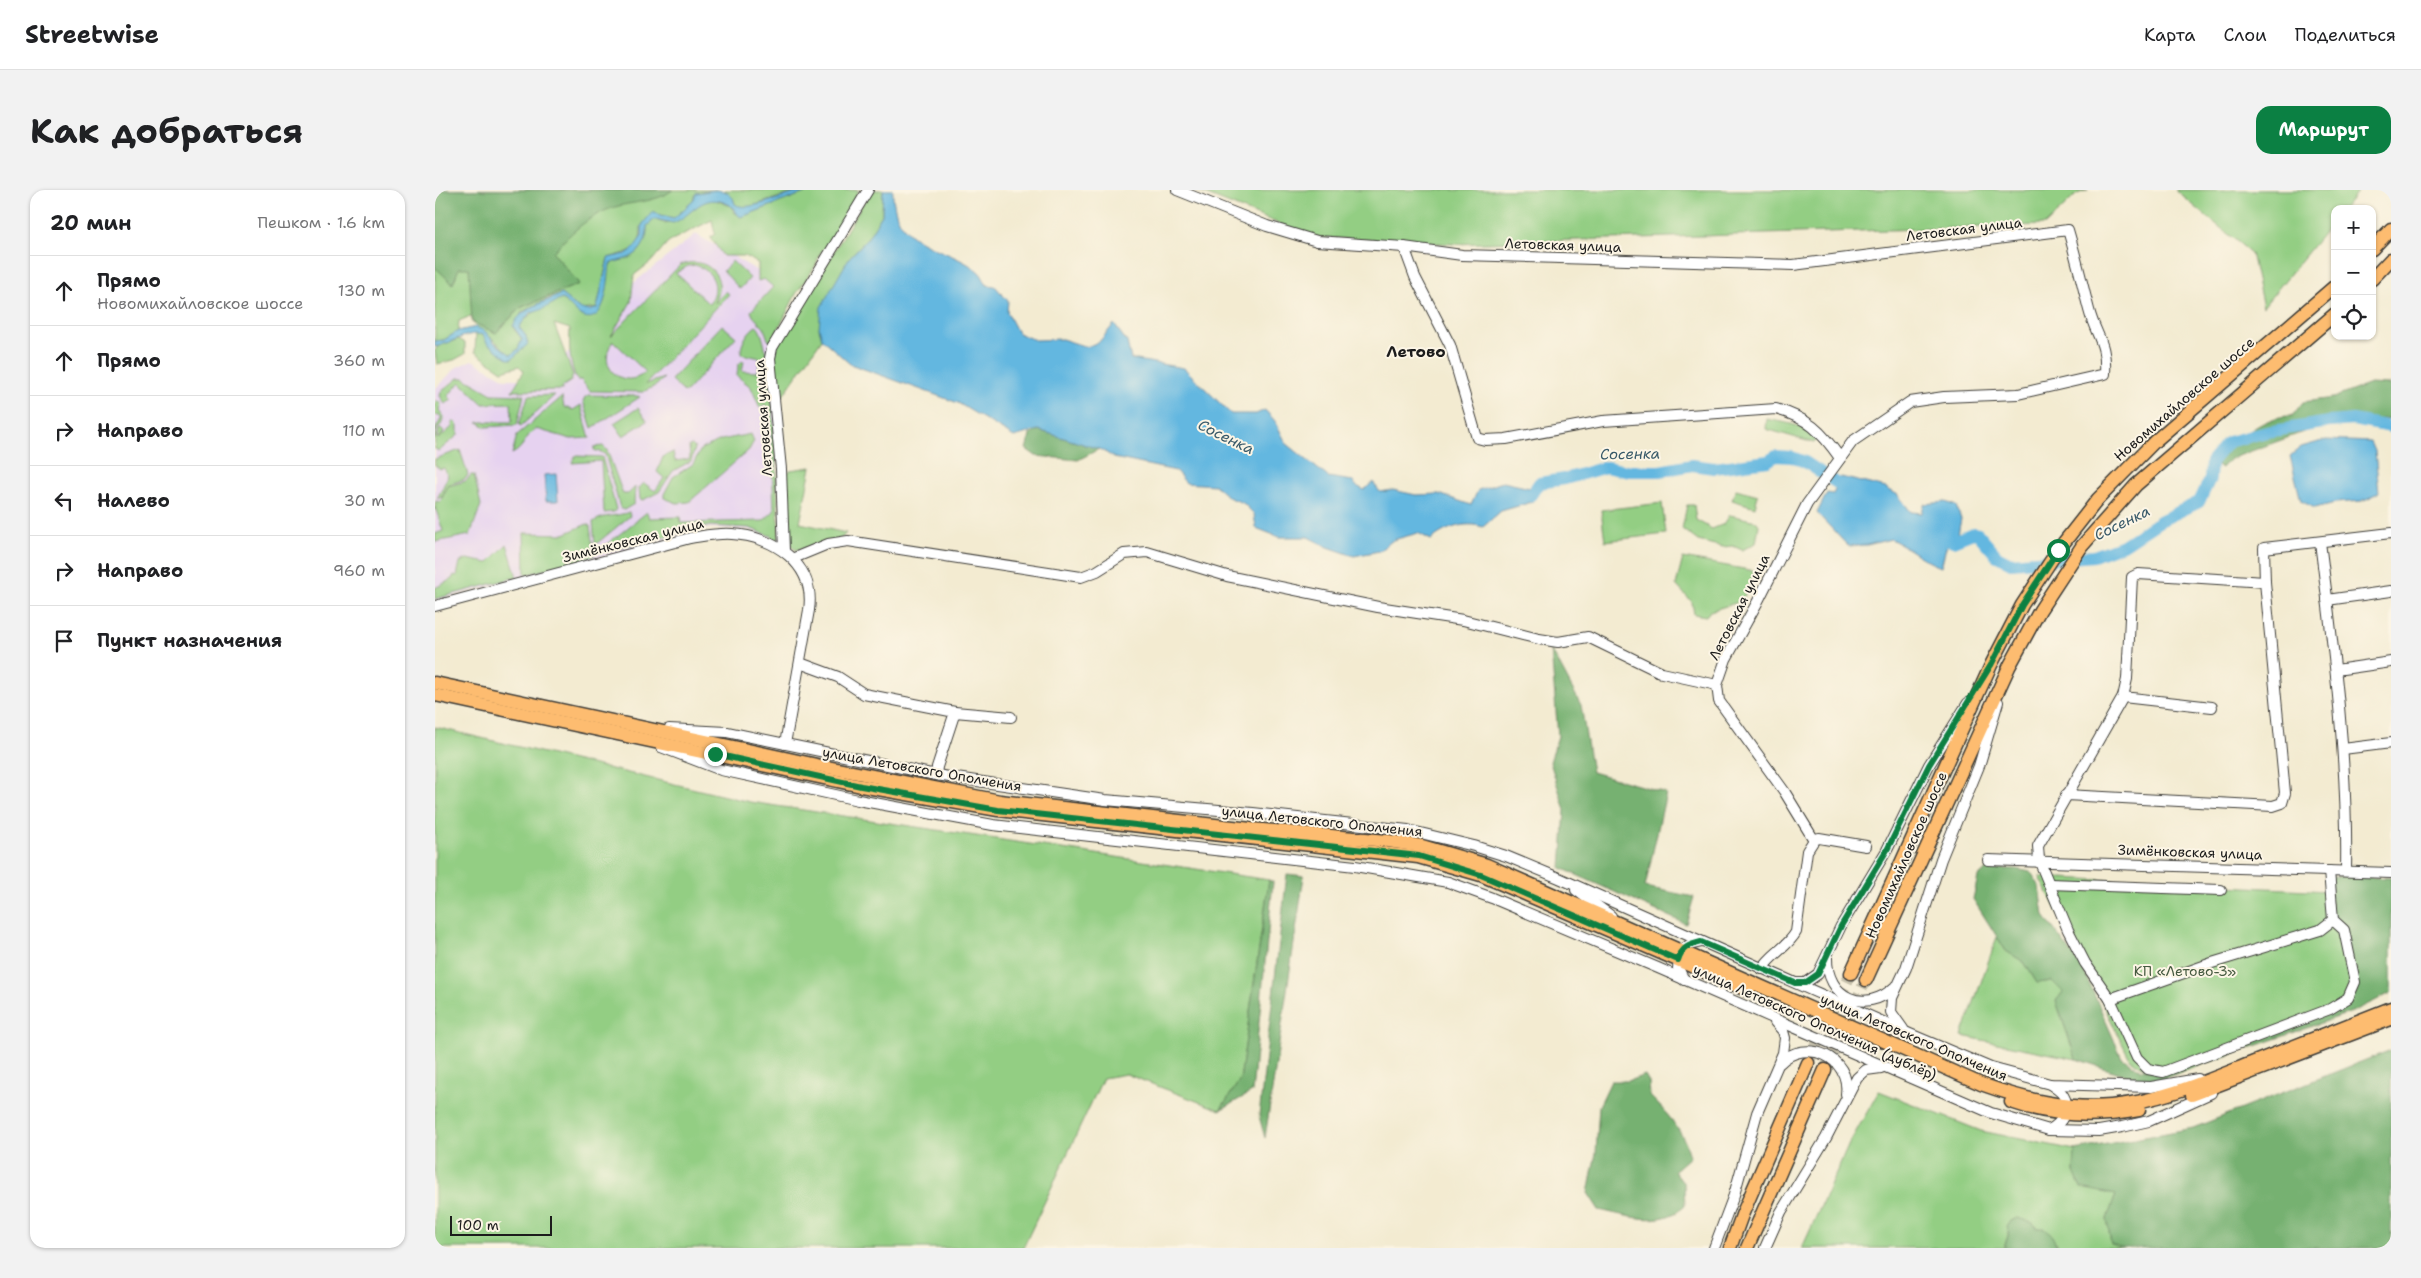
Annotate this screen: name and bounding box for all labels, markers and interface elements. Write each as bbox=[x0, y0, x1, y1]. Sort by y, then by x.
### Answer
text: Streetwise bbox=[25, 19, 159, 51]
text: Карта bbox=[2144, 23, 2195, 47]
text: Слои bbox=[2223, 23, 2267, 47]
text: Поделиться bbox=[2295, 23, 2396, 47]
button: Маршрут bbox=[2256, 106, 2391, 154]
text: Как добраться bbox=[30, 107, 303, 154]
map controls bbox=[2331, 205, 2376, 340]
button: + bbox=[2331, 205, 2376, 250]
text: 20 мин bbox=[50, 209, 132, 237]
text: Пешком · 1.6 km bbox=[257, 212, 385, 233]
street label: Летовская улица bbox=[1905, 213, 2023, 245]
street label: Летовская улица bbox=[1504, 234, 1622, 256]
button: − bbox=[2331, 250, 2376, 295]
text: Прямо bbox=[97, 268, 161, 293]
icon: ahead bbox=[50, 277, 78, 305]
text: 130 m bbox=[338, 280, 385, 301]
text: Новомихайловское шоссе bbox=[97, 293, 303, 314]
button: locate bbox=[2331, 295, 2376, 340]
street label: Новомихайловское шоссе bbox=[2110, 333, 2258, 465]
district label: Летово bbox=[1386, 341, 1446, 362]
icon: ahead bbox=[50, 347, 78, 375]
text: Прямо bbox=[97, 348, 161, 373]
text: 360 m bbox=[333, 350, 385, 371]
street label: Летовская улица bbox=[750, 359, 776, 477]
water label: Сосенка bbox=[1195, 415, 1257, 459]
icon: right bbox=[50, 417, 78, 445]
text: Направо bbox=[97, 418, 183, 443]
text: 110 m bbox=[342, 420, 385, 441]
water label: Сосенка bbox=[1600, 443, 1660, 465]
icon: left bbox=[50, 487, 78, 515]
text: Налево bbox=[97, 488, 170, 513]
text: 30 m bbox=[344, 490, 385, 511]
water label: Сосенка bbox=[2091, 501, 2153, 545]
street label: Зимёнковская улица bbox=[561, 514, 706, 566]
route start bbox=[2047, 539, 2070, 562]
street label: Летовская улица bbox=[1704, 551, 1774, 663]
icon: right bbox=[50, 557, 78, 585]
text: Направо bbox=[97, 558, 183, 583]
text: 960 m bbox=[333, 560, 385, 581]
icon: arrive bbox=[50, 627, 78, 655]
text: Пункт назначения bbox=[97, 628, 282, 653]
route end bbox=[704, 743, 727, 766]
street label: улица Летовского Ополчения bbox=[821, 743, 1023, 795]
street label: Новомихайловское шоссе bbox=[1861, 769, 1951, 941]
street label: улица Летовского Ополчения bbox=[1221, 802, 1423, 840]
street label: Зимёнковская улица bbox=[2117, 840, 2263, 864]
street label: улица Летовского Ополчения (дублёр) bbox=[1691, 961, 1939, 1083]
park label: КП «Летово-3» bbox=[2134, 962, 2236, 980]
street label: улица Летовского Ополчения bbox=[1818, 990, 2010, 1084]
scale bar bbox=[450, 1213, 553, 1236]
text: 100 m bbox=[457, 1216, 499, 1234]

